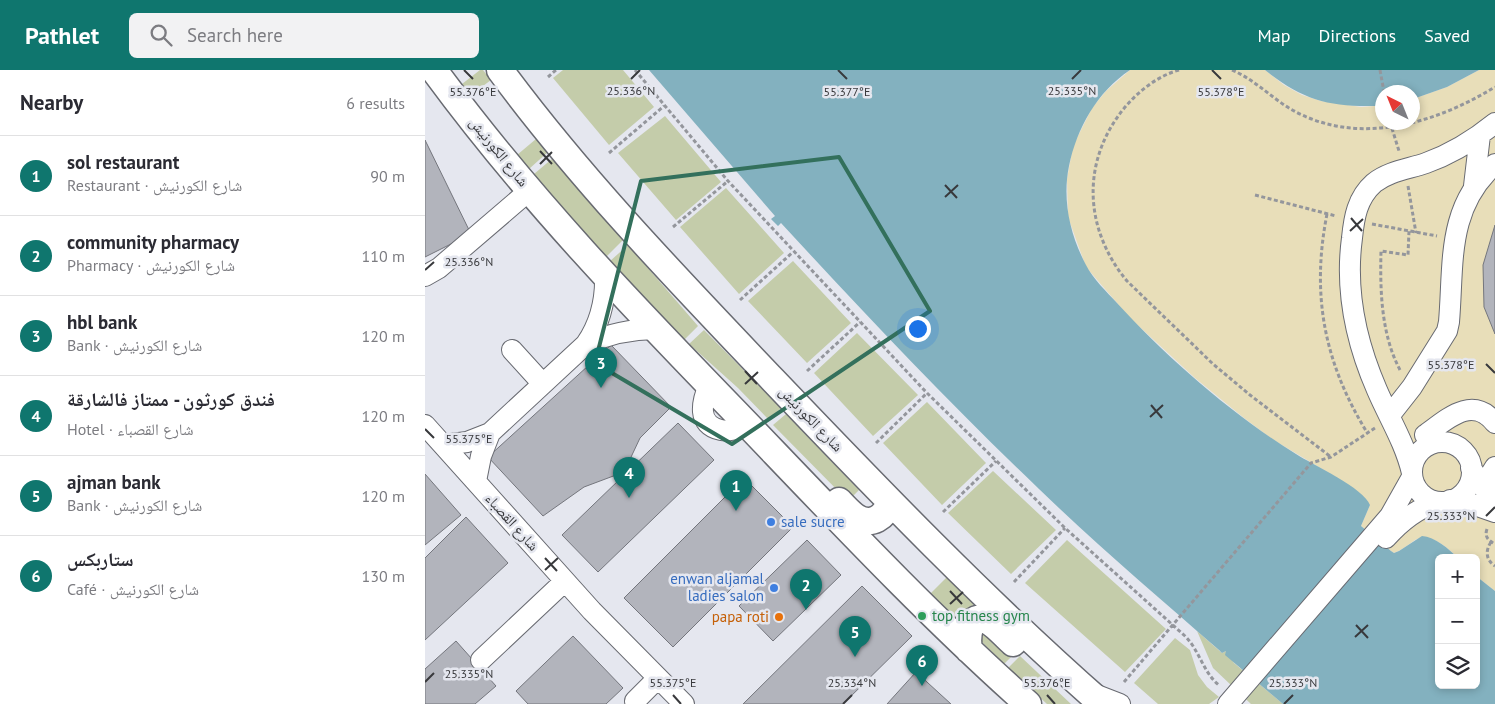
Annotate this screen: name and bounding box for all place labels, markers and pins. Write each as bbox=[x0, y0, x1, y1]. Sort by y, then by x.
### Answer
pin: 3 bbox=[585, 347, 617, 388]
pin: 4 bbox=[613, 457, 645, 498]
pin: 1 bbox=[720, 470, 752, 511]
place label: sale sucre bbox=[781, 512, 845, 531]
marker: sale sucre bbox=[765, 516, 777, 528]
place label: enwan aljamal ladies salon bbox=[670, 569, 765, 605]
pin: 2 bbox=[790, 569, 822, 610]
marker: enwan aljamal ladies salon bbox=[768, 582, 780, 594]
place label: top fitness gym bbox=[932, 606, 1030, 625]
place label: papa roti bbox=[712, 607, 769, 626]
marker: top fitness gym bbox=[916, 610, 928, 622]
marker: papa roti bbox=[773, 611, 785, 623]
pin: 5 bbox=[839, 616, 871, 657]
pin: 6 bbox=[906, 645, 938, 686]

